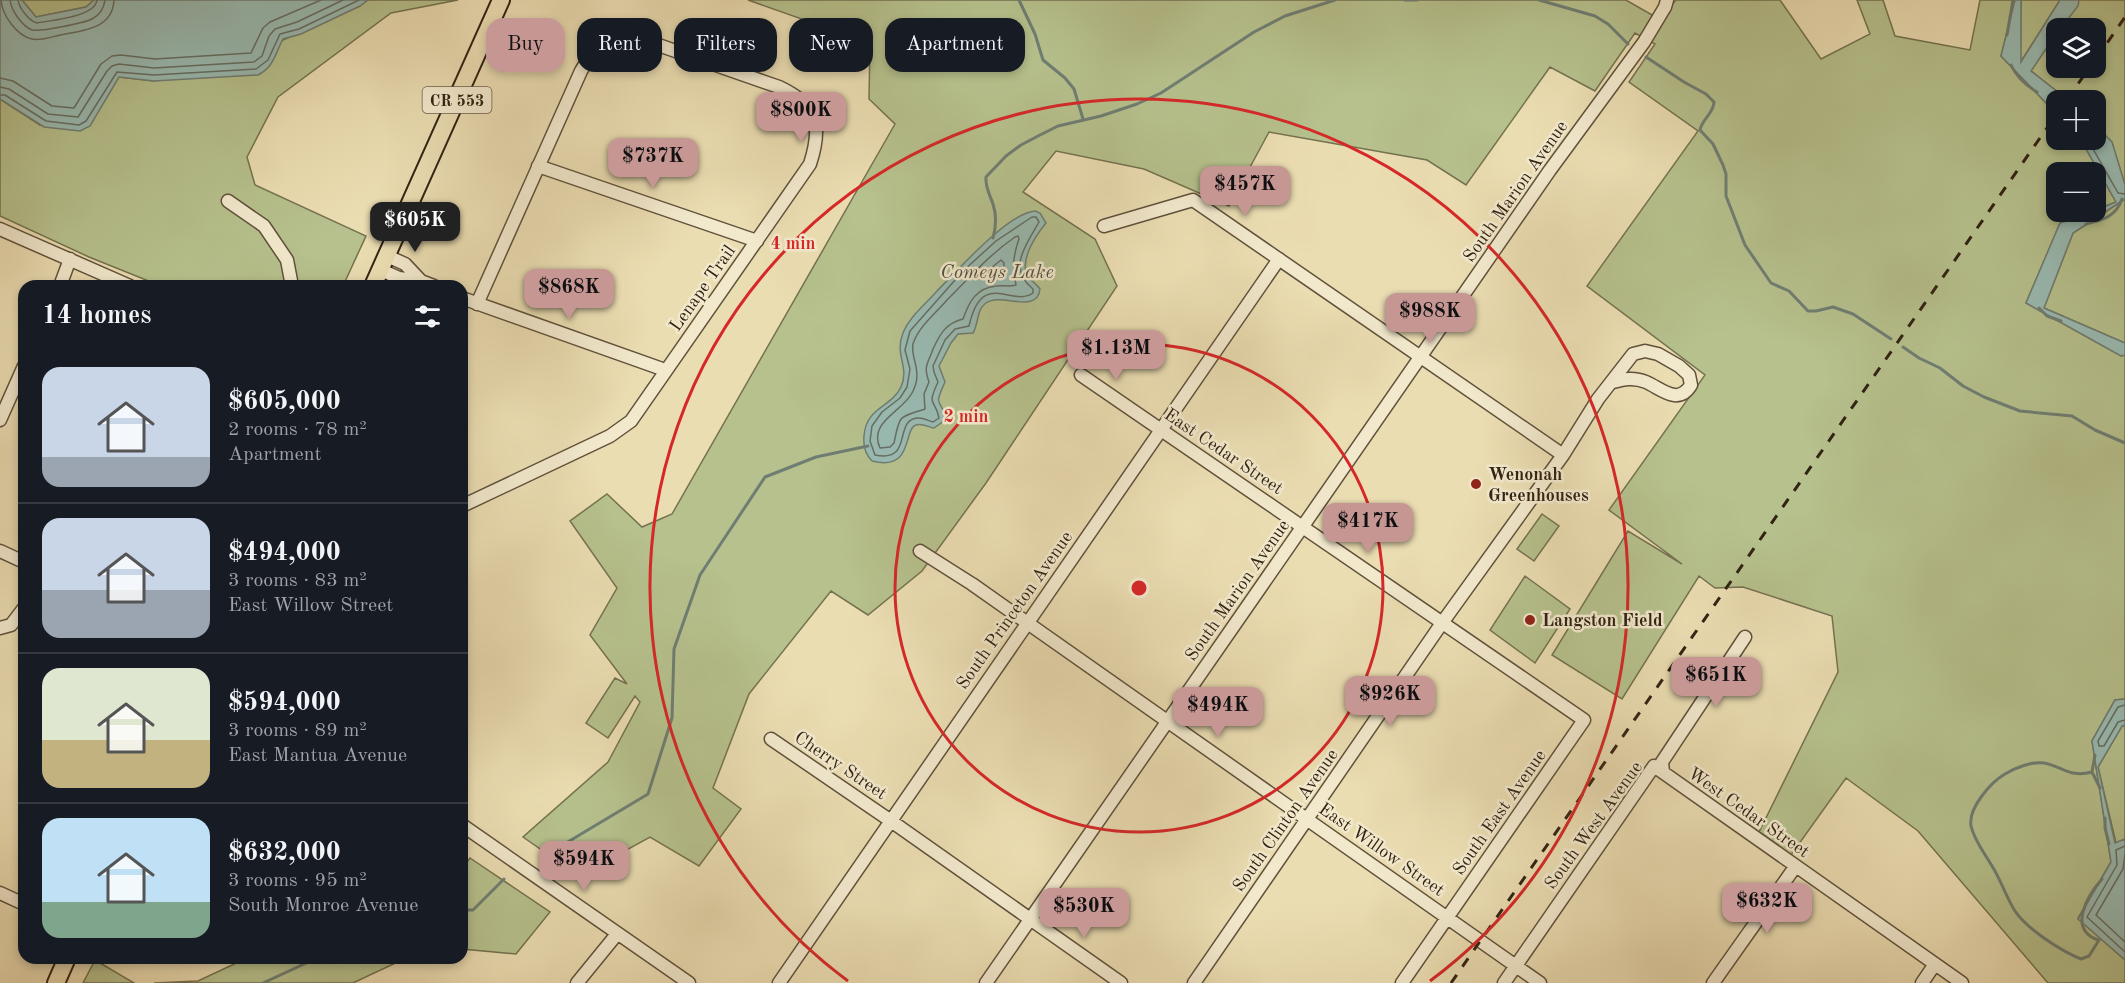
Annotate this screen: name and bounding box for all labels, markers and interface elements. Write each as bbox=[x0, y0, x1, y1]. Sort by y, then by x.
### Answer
chip: Buy bbox=[486, 18, 565, 72]
chip: Rent bbox=[577, 18, 662, 72]
chip: Filters bbox=[674, 18, 777, 72]
chip: New bbox=[789, 18, 873, 72]
chip: Apartment bbox=[885, 18, 1025, 72]
map controls bbox=[2046, 18, 2106, 222]
button: layers bbox=[2046, 18, 2106, 78]
road number: CR 553 bbox=[422, 87, 492, 113]
button: + bbox=[2046, 90, 2106, 150]
pin: $800K bbox=[759, 92, 843, 143]
text: $800K bbox=[770, 101, 832, 121]
street label: South Marion Avenue bbox=[1460, 118, 1571, 266]
pin: $737K bbox=[611, 138, 695, 189]
text: $737K bbox=[622, 147, 684, 167]
button: − bbox=[2046, 162, 2106, 222]
pin: $457K bbox=[1203, 166, 1287, 217]
text: $457K bbox=[1214, 175, 1276, 195]
pin: $605K bbox=[373, 202, 457, 253]
text: $605K bbox=[384, 211, 446, 231]
text: 4 min bbox=[770, 235, 816, 253]
street label: Lenape Trail bbox=[667, 242, 739, 335]
water label: Comeys Lake bbox=[940, 263, 1054, 283]
pin: $868K bbox=[527, 269, 611, 320]
text: $868K bbox=[538, 278, 600, 298]
pin: $988K bbox=[1388, 293, 1472, 344]
icon: filters bbox=[411, 300, 444, 333]
text: $988K bbox=[1399, 302, 1461, 322]
text: 14 homes bbox=[42, 303, 151, 329]
pin: $1.13M bbox=[1067, 330, 1165, 381]
text: $1.13M bbox=[1081, 339, 1151, 359]
text: $605,000 bbox=[228, 389, 341, 415]
icon: home bbox=[90, 391, 162, 463]
street label: East Cedar Street bbox=[1161, 405, 1286, 498]
text: 2 min bbox=[943, 408, 989, 426]
text: 2 rooms · 78 m² bbox=[228, 420, 367, 440]
text: Apartment bbox=[228, 445, 322, 465]
place label: Wenonah Greenhouses bbox=[1488, 466, 1589, 505]
marker: Wenonah Greenhouses bbox=[1469, 477, 1483, 491]
pin: $417K bbox=[1326, 503, 1410, 554]
text: $417K bbox=[1337, 512, 1399, 532]
street label: South Marion Avenue bbox=[1182, 517, 1293, 665]
street label: South Princeton Avenue bbox=[953, 528, 1076, 693]
text: $494,000 bbox=[228, 540, 341, 566]
icon: home bbox=[90, 542, 162, 614]
text: 3 rooms · 83 m² bbox=[228, 571, 367, 591]
centre of rings bbox=[1129, 578, 1149, 598]
text: East Willow Street bbox=[228, 596, 393, 616]
place label: Langston Field bbox=[1542, 612, 1663, 630]
marker: Langston Field bbox=[1523, 613, 1537, 627]
pin: $651K bbox=[1674, 657, 1758, 708]
text: $651K bbox=[1685, 666, 1747, 686]
pin: $926K bbox=[1348, 676, 1432, 727]
text: $926K bbox=[1359, 685, 1421, 705]
pin: $494K bbox=[1176, 687, 1260, 738]
text: $594,000 bbox=[228, 690, 341, 716]
icon: home bbox=[90, 692, 162, 764]
text: $494K bbox=[1187, 696, 1249, 716]
text: 3 rooms · 89 m² bbox=[228, 721, 367, 741]
street label: Cherry Street bbox=[791, 728, 890, 803]
text: East Mantua Avenue bbox=[228, 746, 407, 766]
street label: South Clinton Avenue bbox=[1230, 746, 1342, 895]
street label: South East Avenue bbox=[1450, 747, 1550, 879]
street label: South West Avenue bbox=[1542, 758, 1646, 893]
street label: West Cedar Street bbox=[1684, 764, 1812, 861]
street label: East Willow Street bbox=[1315, 800, 1448, 900]
text: $632,000 bbox=[228, 840, 341, 866]
pin: $594K bbox=[542, 841, 626, 892]
icon: home bbox=[90, 842, 162, 914]
text: $594K bbox=[553, 850, 615, 870]
text: 3 rooms · 95 m² bbox=[228, 871, 367, 891]
pin: $632K bbox=[1725, 883, 1809, 934]
pin: $530K bbox=[1042, 888, 1126, 939]
text: $632K bbox=[1736, 892, 1798, 912]
text: South Monroe Avenue bbox=[228, 896, 418, 916]
text: $530K bbox=[1053, 897, 1115, 917]

